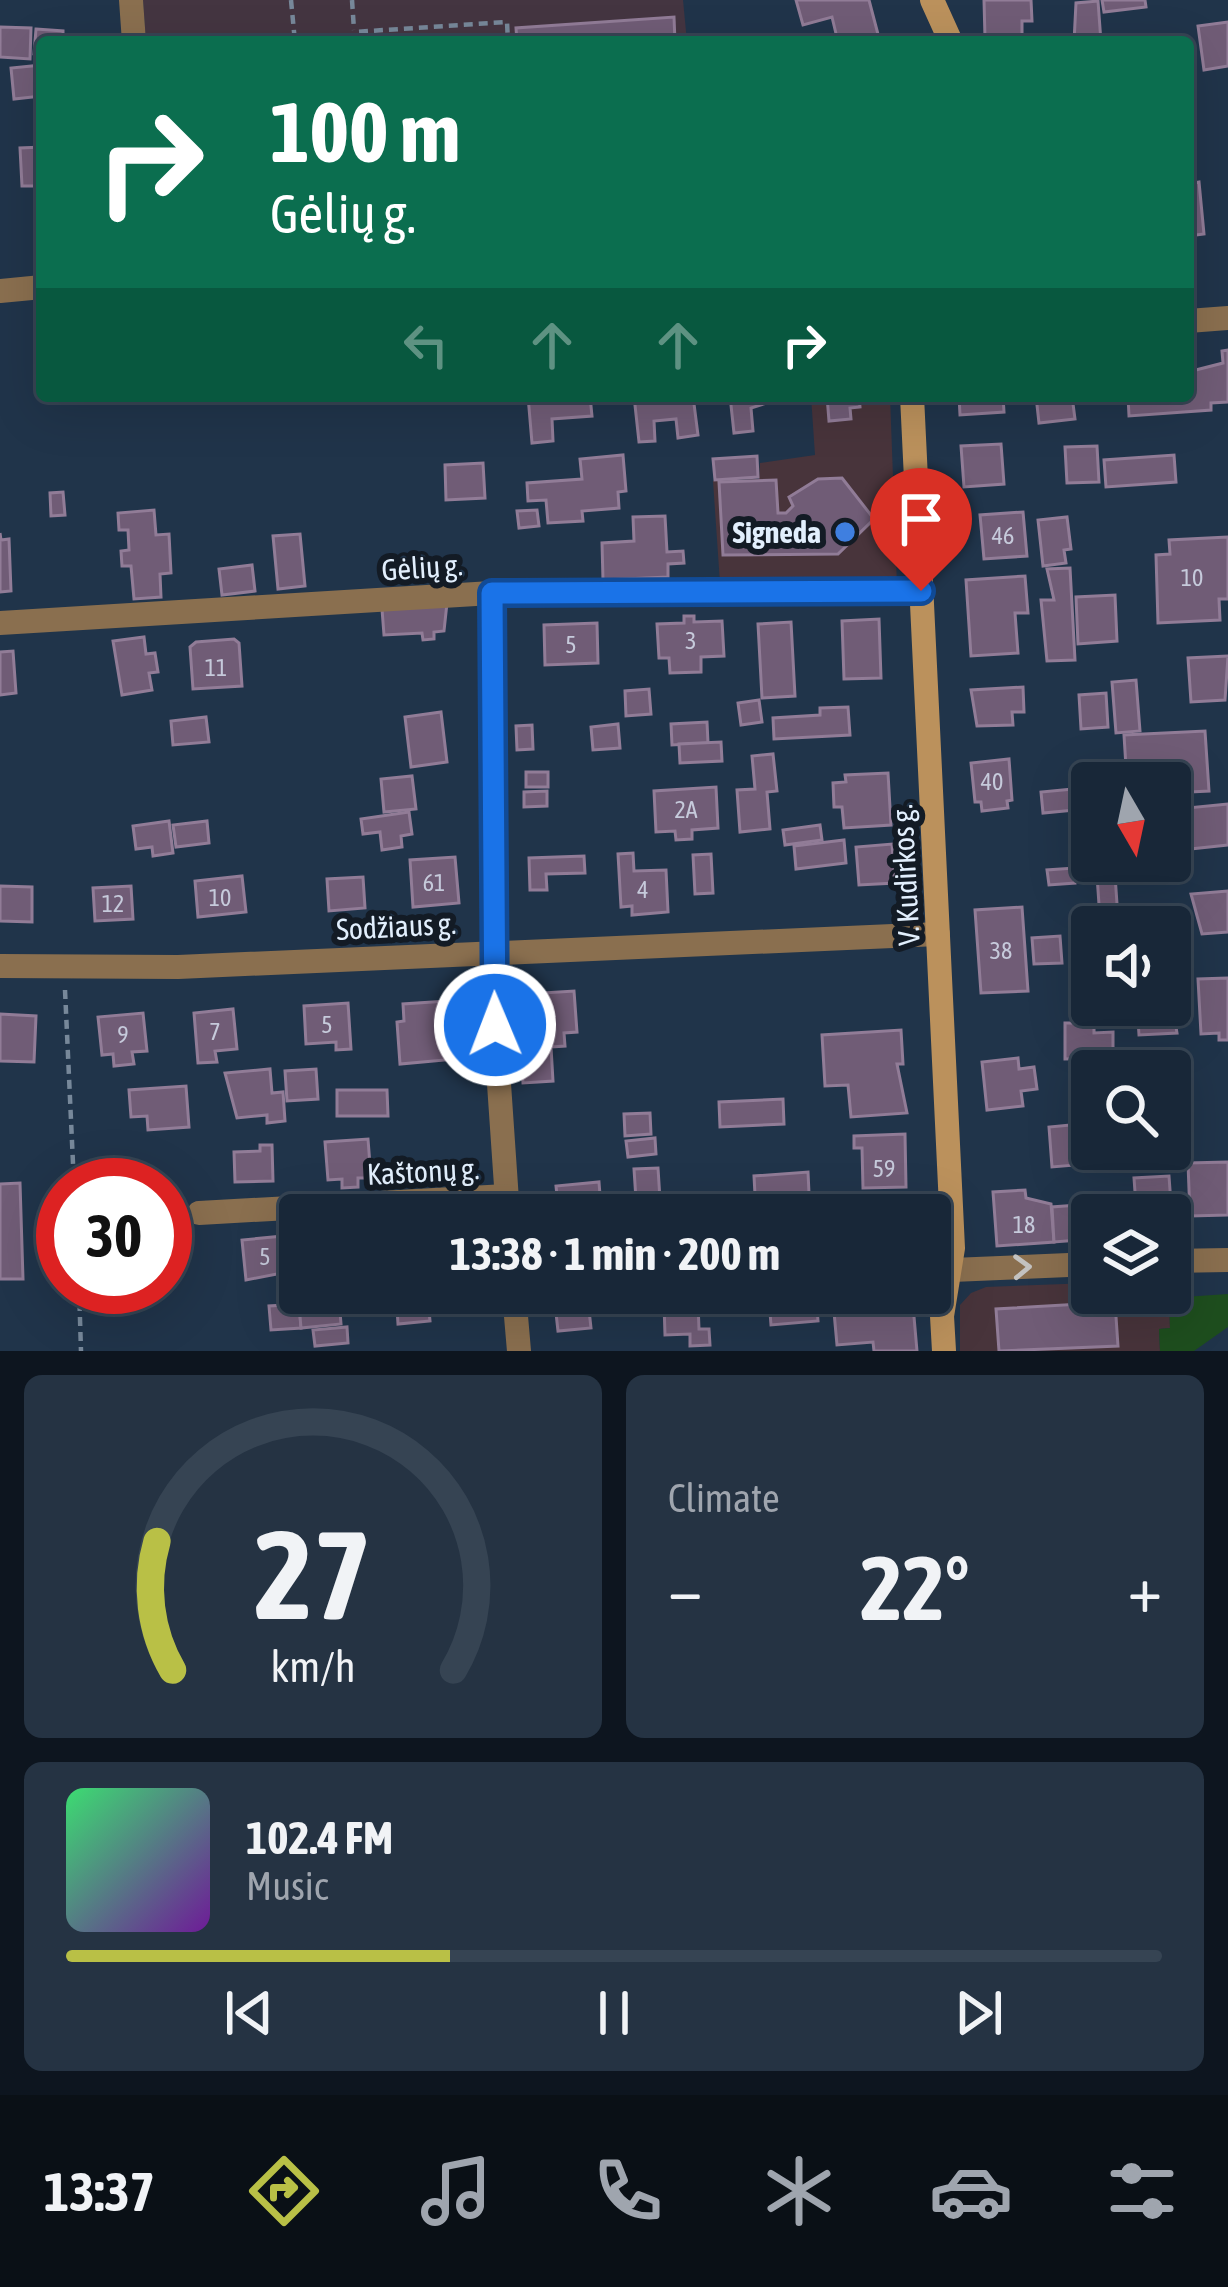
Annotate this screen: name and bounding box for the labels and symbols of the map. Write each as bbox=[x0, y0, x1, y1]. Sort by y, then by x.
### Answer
pin bbox=[870, 468, 972, 591]
place label: Signeda bbox=[732, 515, 821, 549]
marker: Signeda bbox=[832, 519, 858, 545]
house number: 46 bbox=[992, 522, 1014, 549]
street label: Gėlių g. bbox=[380, 547, 464, 587]
house number: 10 bbox=[1181, 564, 1203, 591]
house number: 3 bbox=[685, 627, 697, 654]
house number: 5 bbox=[565, 631, 577, 658]
house number: 11 bbox=[205, 654, 227, 681]
north arrow bbox=[1071, 762, 1191, 882]
house number: 40 bbox=[981, 768, 1003, 795]
house number: 2A bbox=[674, 796, 698, 823]
street label: V. Kudirkos g. bbox=[884, 803, 926, 947]
house number: 61 bbox=[423, 869, 445, 896]
house number: 4 bbox=[637, 876, 649, 903]
house number: 10 bbox=[209, 884, 231, 911]
house number: 12 bbox=[102, 890, 124, 917]
street label: Sodžiaus g. bbox=[335, 906, 457, 946]
house number: 38 bbox=[990, 937, 1012, 964]
position arrow bbox=[432, 962, 558, 1088]
house number: 5 bbox=[321, 1011, 333, 1038]
house number: 7 bbox=[209, 1018, 221, 1045]
house number: 9 bbox=[117, 1021, 129, 1048]
street label: Kaštonų g. bbox=[366, 1151, 480, 1191]
house number: 59 bbox=[873, 1155, 895, 1182]
speed limit sign: 30 bbox=[36, 1158, 192, 1314]
house number: 18 bbox=[1013, 1211, 1035, 1238]
house number: 5 bbox=[259, 1243, 271, 1270]
one-way arrow bbox=[1013, 1254, 1032, 1280]

